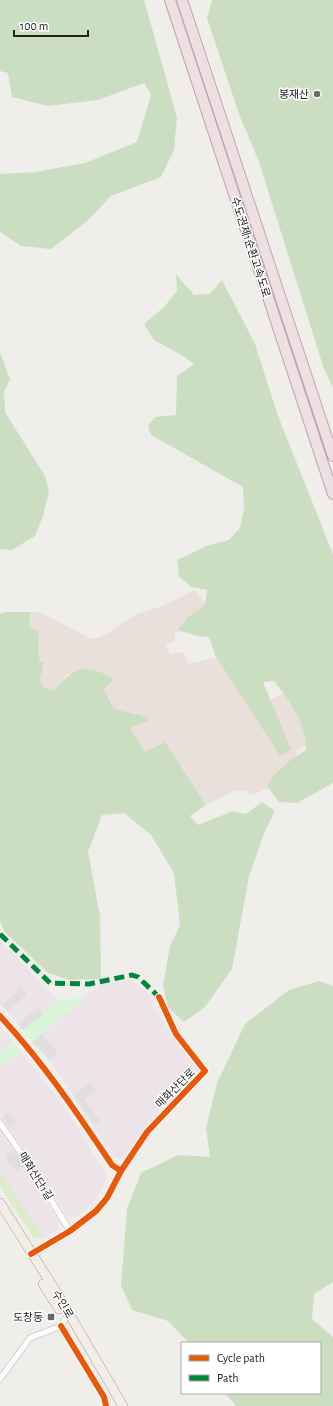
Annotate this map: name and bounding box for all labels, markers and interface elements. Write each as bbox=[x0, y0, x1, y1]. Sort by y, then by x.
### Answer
scale bar bbox=[14, 12, 88, 38]
text: 100 m bbox=[20, 20, 48, 32]
place label: 봉재산 bbox=[279, 89, 309, 100]
marker: 봉재산 bbox=[312, 89, 322, 99]
street label: 수도권제1순환고속도로 bbox=[229, 195, 273, 299]
street label: 매화산단로 bbox=[154, 1067, 197, 1110]
street label: 매화산단1길 bbox=[17, 1150, 55, 1202]
street label: 수인로 bbox=[50, 1288, 75, 1320]
place label: 도창동 bbox=[13, 1312, 43, 1323]
marker: 도창동 bbox=[46, 1312, 56, 1322]
legend bbox=[181, 1342, 321, 1394]
text: Cycle path bbox=[217, 1352, 265, 1365]
text: Path bbox=[217, 1372, 239, 1384]

